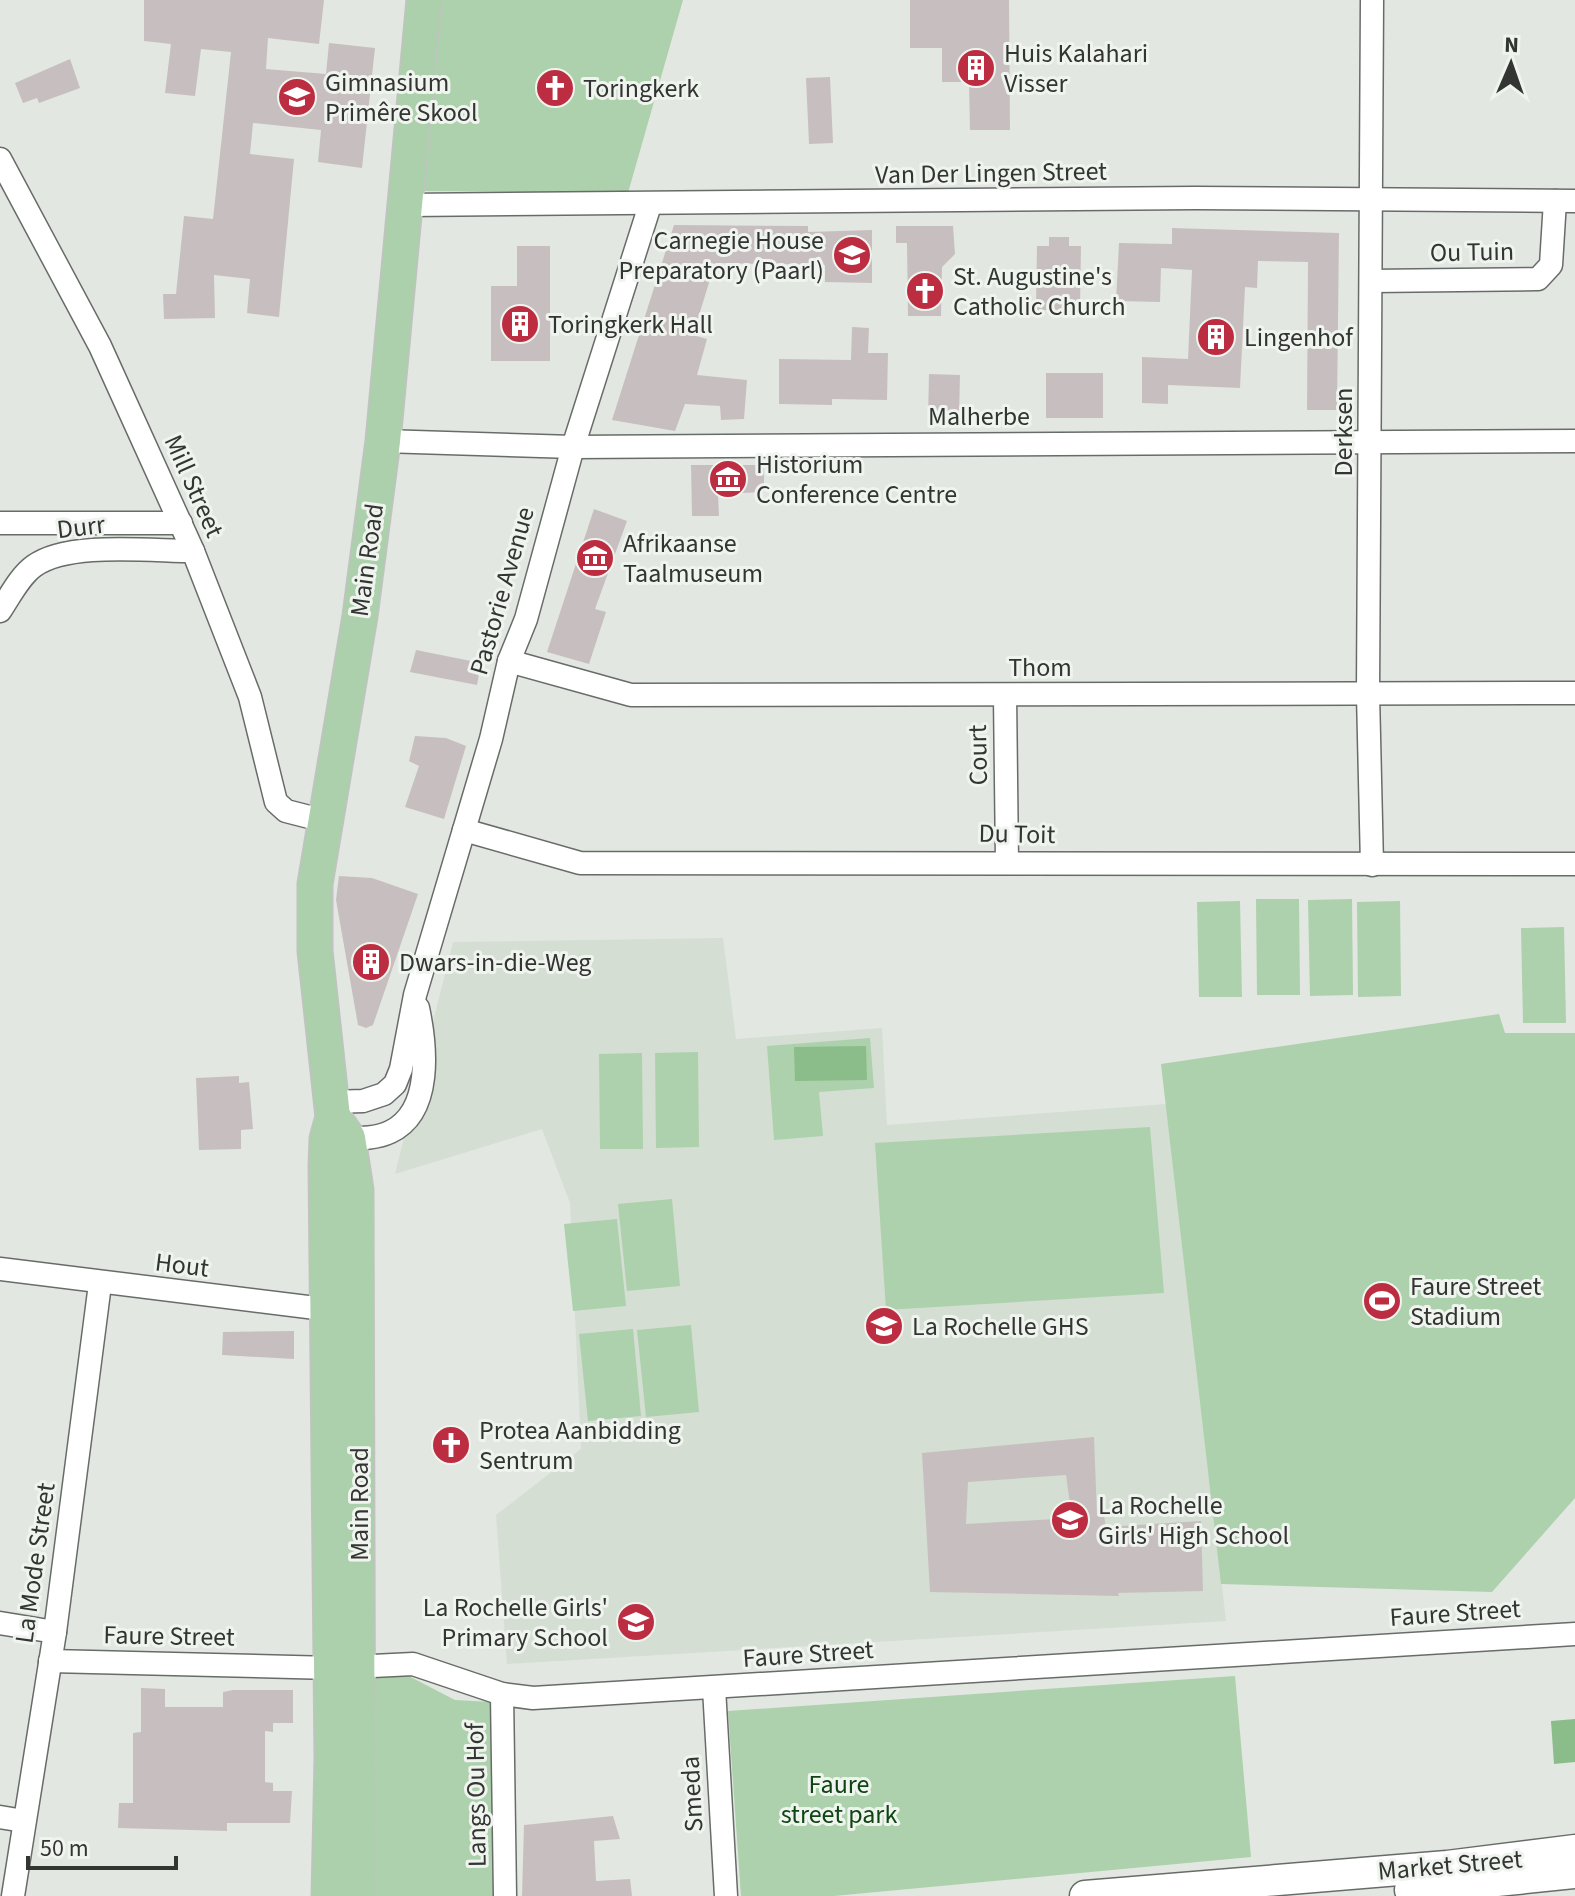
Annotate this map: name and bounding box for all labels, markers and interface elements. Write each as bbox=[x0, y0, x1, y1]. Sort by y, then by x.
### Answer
north arrow bbox=[1471, 24, 1551, 104]
text: N bbox=[1504, 29, 1520, 61]
place label: Huis Kalahari Visser bbox=[1004, 35, 1148, 102]
building icon: Huis Kalahari Visser bbox=[955, 47, 997, 89]
place label: Gimnasium Primêre Skool bbox=[325, 64, 478, 131]
church icon: Toringkerk bbox=[534, 67, 576, 109]
place label: Toringkerk bbox=[583, 70, 699, 107]
school or university icon: Gimnasium Primêre Skool bbox=[276, 76, 318, 118]
street label: Van Der Lingen Street bbox=[875, 152, 1107, 194]
place label: Carnegie House Preparatory (Paarl) bbox=[619, 222, 824, 289]
street label: Ou Tuin bbox=[1430, 233, 1514, 271]
school or university icon: Carnegie House Preparatory (Paarl) bbox=[831, 234, 873, 276]
place label: St. Augustine's Catholic Church bbox=[953, 258, 1126, 325]
church icon: St. Augustine's Catholic Church bbox=[904, 270, 946, 312]
building icon: Toringkerk Hall bbox=[499, 303, 541, 345]
place label: Toringkerk Hall bbox=[548, 306, 713, 343]
building icon: Lingenhof bbox=[1195, 316, 1237, 358]
place label: Lingenhof bbox=[1244, 319, 1354, 356]
street label: Derksen bbox=[1325, 388, 1362, 476]
street label: Malherbe bbox=[928, 398, 1030, 435]
street label: Mill Street bbox=[155, 429, 233, 543]
place label: Historium Conference Centre bbox=[756, 446, 957, 513]
museum icon: Historium Conference Centre bbox=[707, 458, 749, 500]
street label: Main Road bbox=[341, 501, 393, 619]
street label: Pastorie Avenue bbox=[460, 503, 544, 679]
street label: Durr bbox=[55, 506, 108, 548]
place label: Afrikaanse Taalmuseum bbox=[623, 525, 763, 592]
museum icon: Afrikaanse Taalmuseum bbox=[574, 537, 616, 579]
street label: Thom bbox=[1008, 649, 1072, 686]
street label: Court bbox=[959, 724, 997, 786]
street label: Du Toit bbox=[978, 815, 1056, 853]
building icon: Dwars-in-die-Weg bbox=[350, 941, 392, 983]
place label: Dwars-in-die-Weg bbox=[399, 944, 591, 981]
street label: Hout bbox=[153, 1243, 211, 1287]
place label: Faure Street Stadium bbox=[1410, 1268, 1541, 1335]
sports icon: Faure Street Stadium bbox=[1361, 1280, 1403, 1322]
school or university icon: La Rochelle GHS bbox=[863, 1305, 905, 1347]
place label: La Rochelle GHS bbox=[912, 1308, 1089, 1345]
place label: Protea Aanbidding Sentrum bbox=[479, 1412, 681, 1479]
church icon: Protea Aanbidding Sentrum bbox=[430, 1424, 472, 1466]
street label: Main Road bbox=[341, 1447, 378, 1561]
street label: La Mode Street bbox=[5, 1480, 65, 1646]
place label: La Rochelle Girls' High School bbox=[1098, 1487, 1289, 1554]
school or university icon: La Rochelle Girls' High School bbox=[1049, 1499, 1091, 1541]
place label: La Rochelle Girls' Primary School bbox=[423, 1589, 608, 1656]
street label: Faure Street bbox=[1388, 1590, 1522, 1636]
school or university icon: La Rochelle Girls' Primary School bbox=[615, 1601, 657, 1643]
street label: Faure Street bbox=[103, 1616, 235, 1656]
street label: Faure Street bbox=[741, 1631, 875, 1677]
street label: Langs Ou Hof bbox=[456, 1721, 496, 1867]
street label: Smeda bbox=[672, 1755, 712, 1833]
park label: Faure street park bbox=[781, 1766, 897, 1833]
scale bar bbox=[28, 1820, 176, 1870]
text: 50 m bbox=[40, 1831, 89, 1866]
street label: Market Street bbox=[1376, 1840, 1524, 1890]

